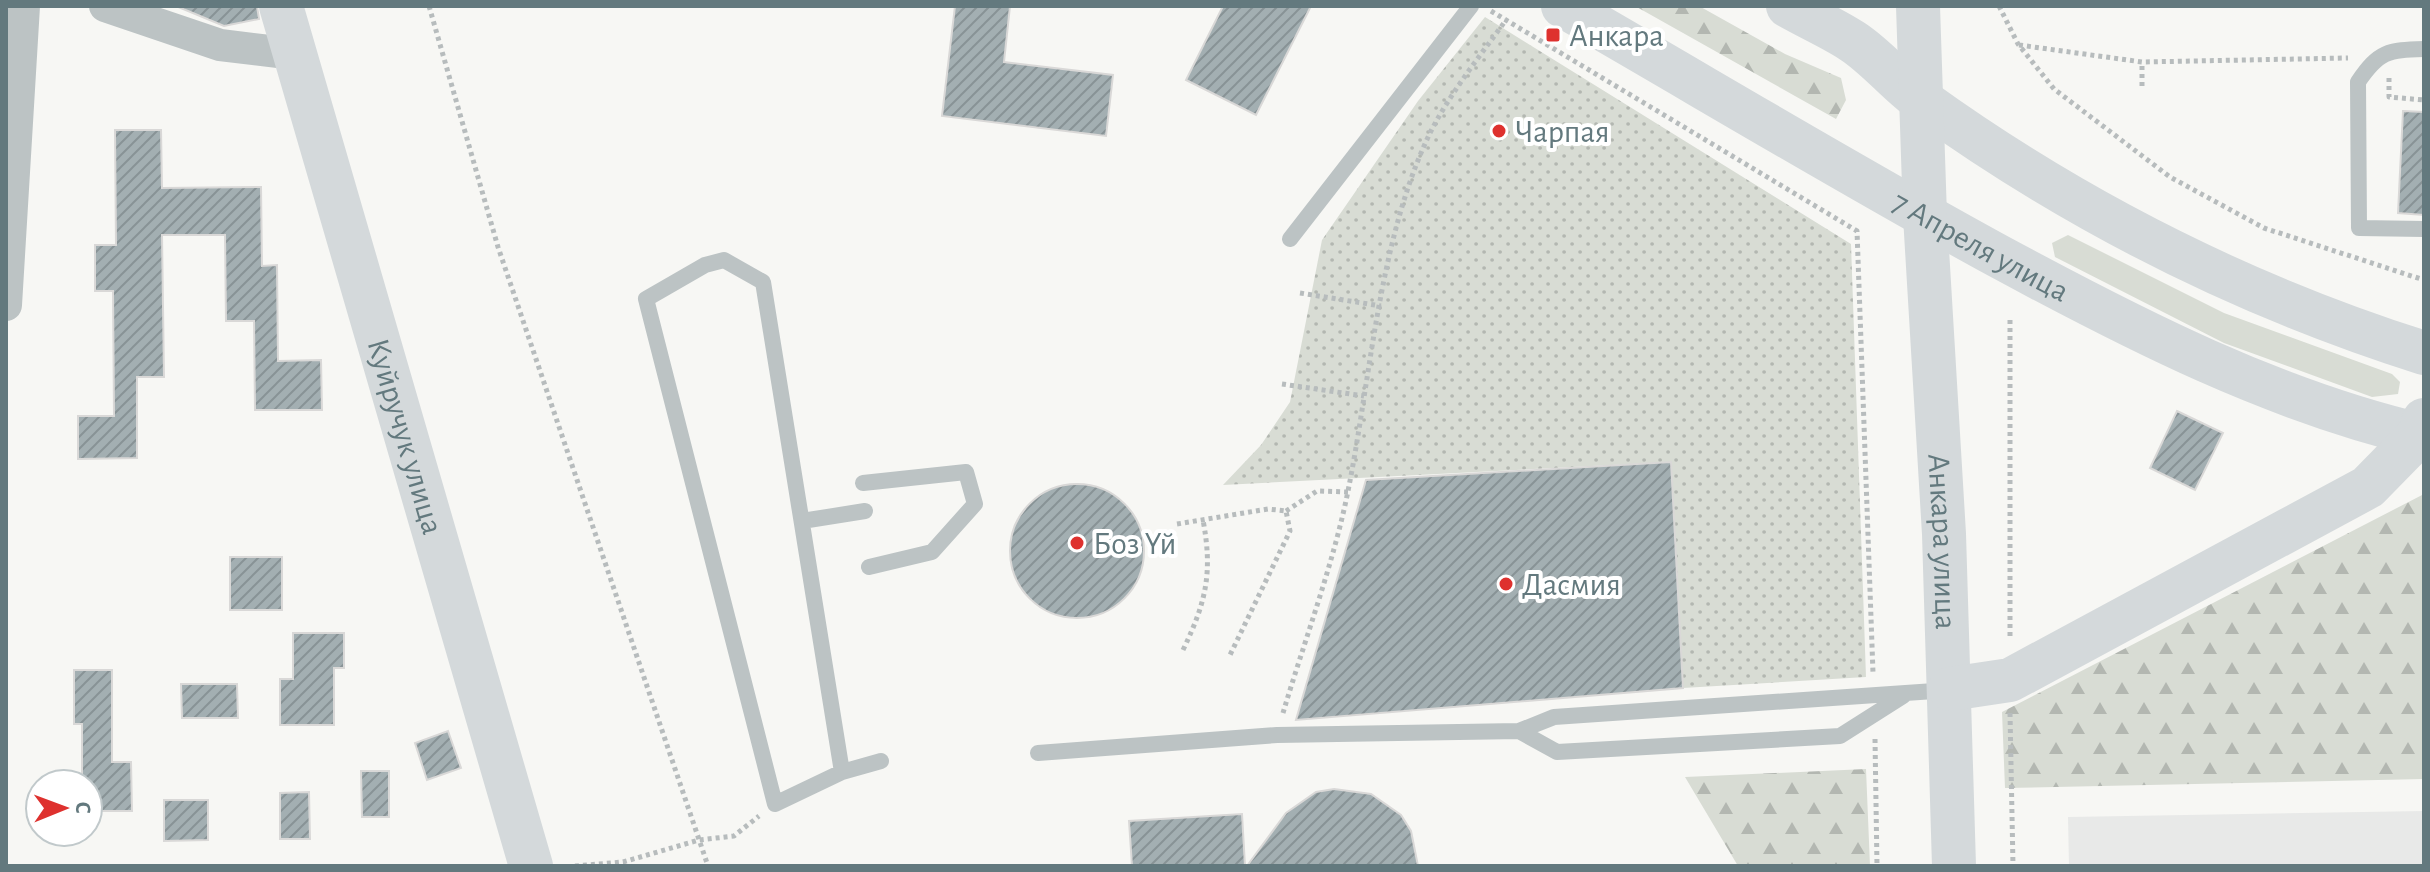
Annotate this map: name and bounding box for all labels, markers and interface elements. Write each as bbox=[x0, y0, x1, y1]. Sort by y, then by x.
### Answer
place label: Анкара bbox=[1569, 20, 1664, 52]
marker: Анкара bbox=[1544, 26, 1562, 44]
place label: Чарпая bbox=[1515, 116, 1610, 148]
marker: Чарпая bbox=[1490, 122, 1508, 140]
street label: 7 Апреля улица bbox=[1887, 186, 2074, 308]
street label: Куйручук улица bbox=[362, 335, 449, 538]
street label: Анкара улица bbox=[1922, 452, 1962, 630]
place label: Боз Үй bbox=[1093, 528, 1177, 560]
marker: Боз Үй bbox=[1068, 534, 1086, 552]
place label: Дасмия bbox=[1522, 569, 1621, 601]
marker: Дасмия bbox=[1497, 575, 1515, 593]
north arrow bbox=[24, 768, 104, 848]
text: С bbox=[72, 801, 94, 814]

